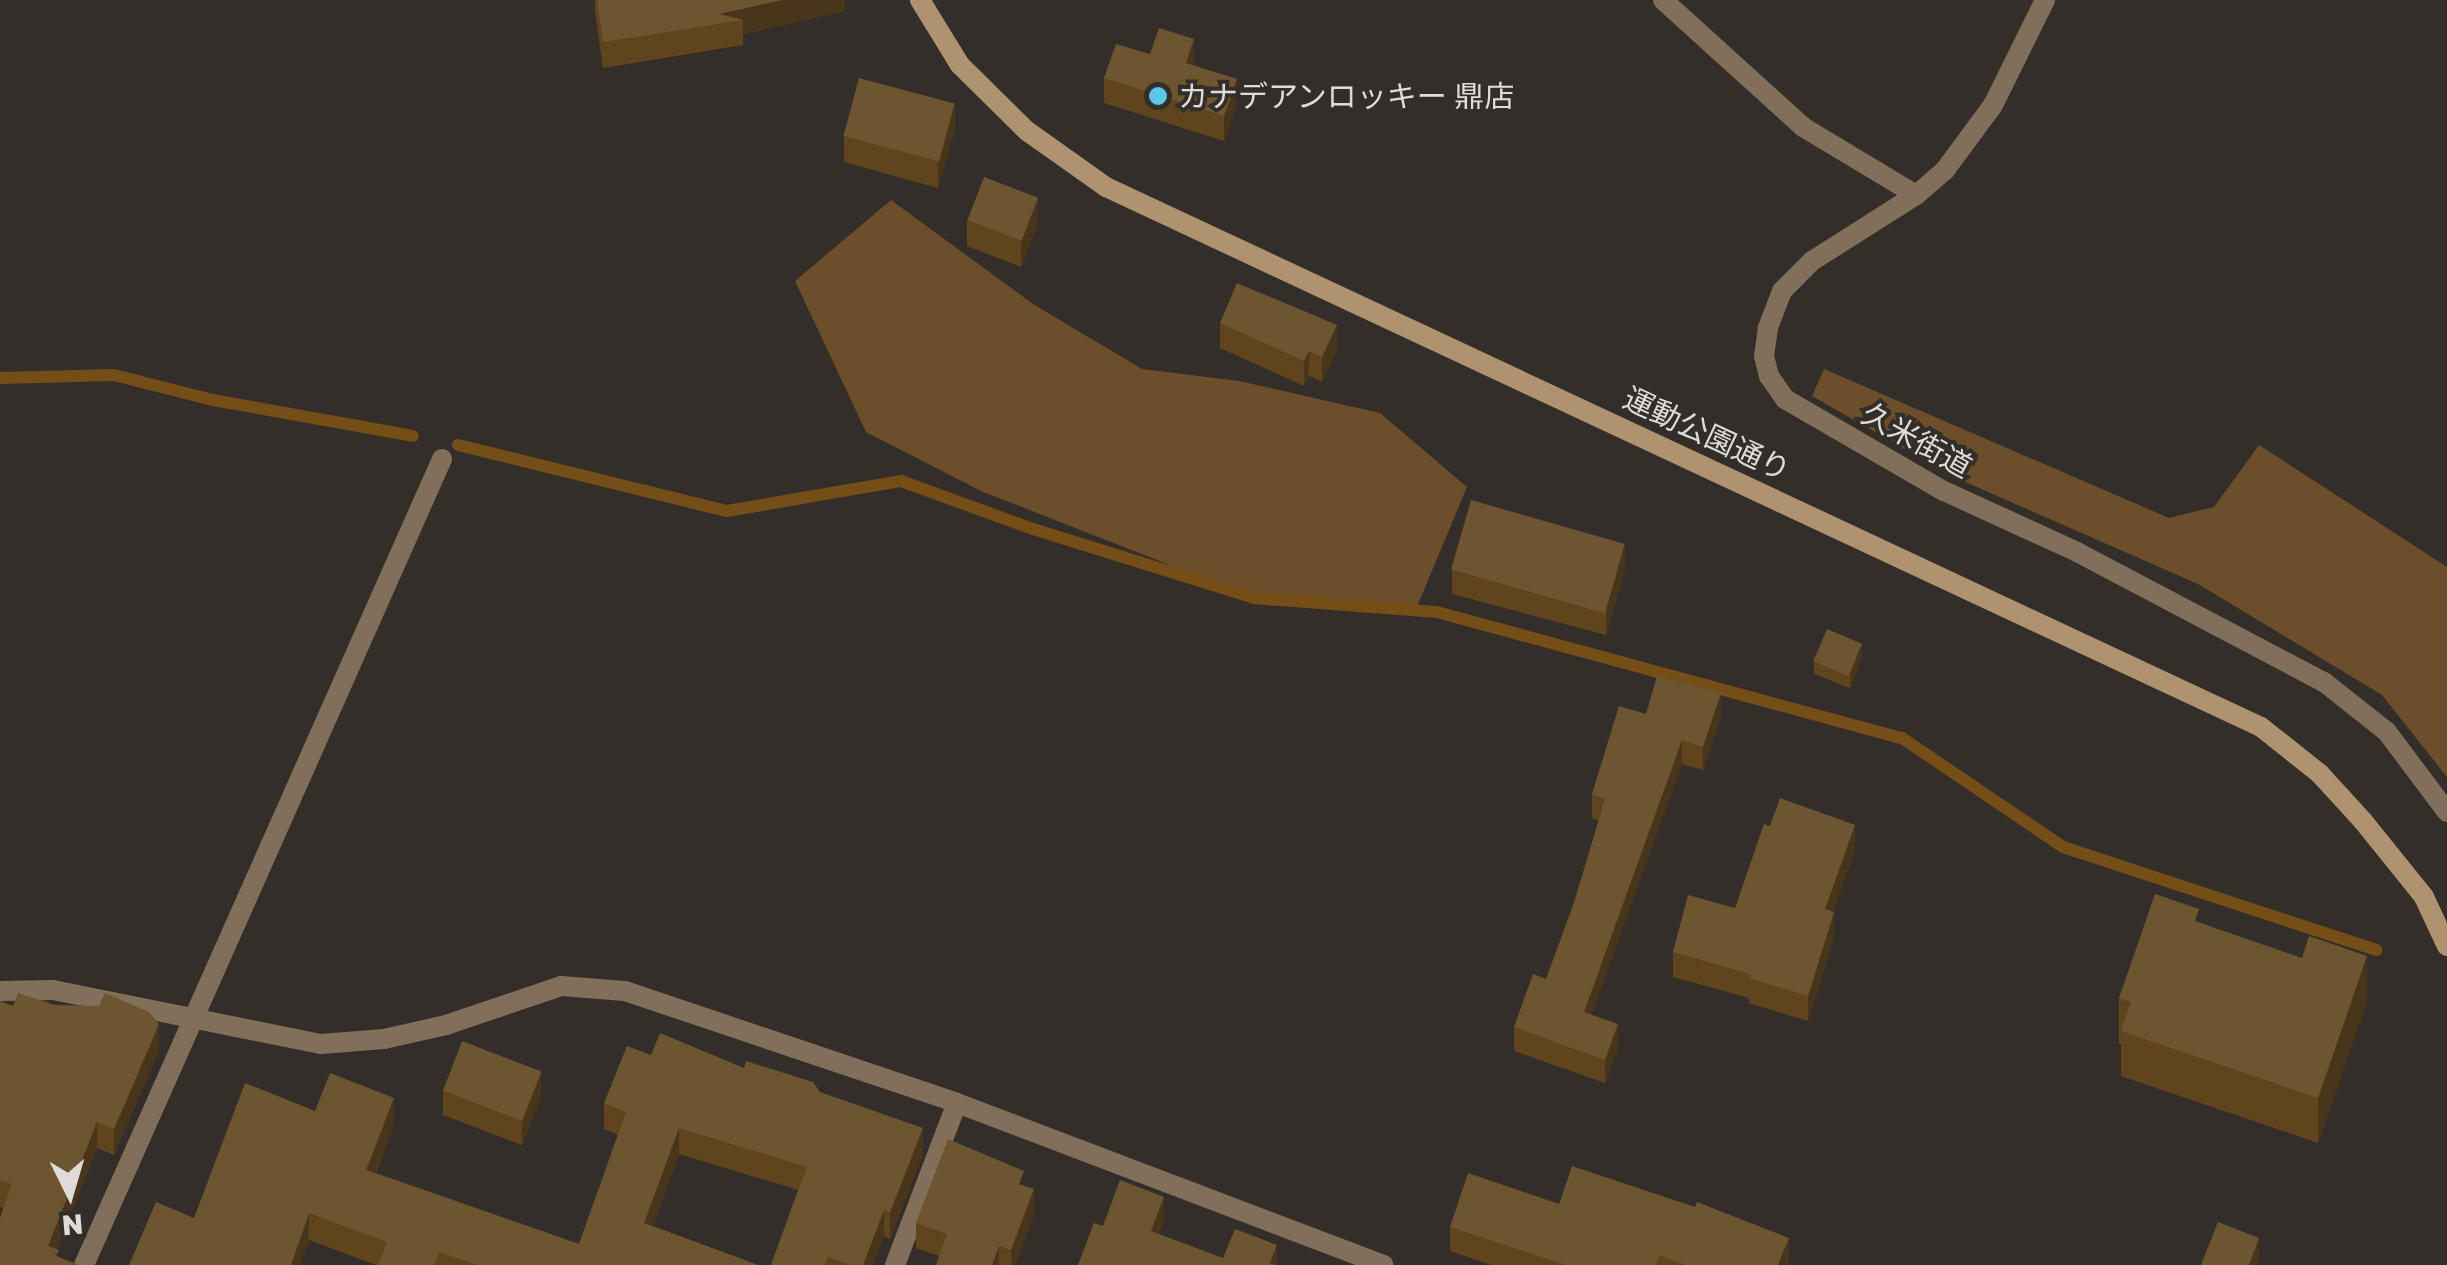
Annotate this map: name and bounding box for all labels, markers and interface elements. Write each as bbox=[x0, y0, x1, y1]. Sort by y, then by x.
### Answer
place label: カナデアンロッキー 鼎店 bbox=[1178, 78, 1515, 114]
marker: カナデアンロッキー 鼎店 bbox=[1147, 85, 1169, 107]
street label: 運動公園通り bbox=[1618, 380, 1796, 488]
street label: 久米街道 bbox=[1856, 395, 1978, 485]
north arrow bbox=[20, 1145, 120, 1245]
text: N bbox=[61, 1208, 85, 1243]

